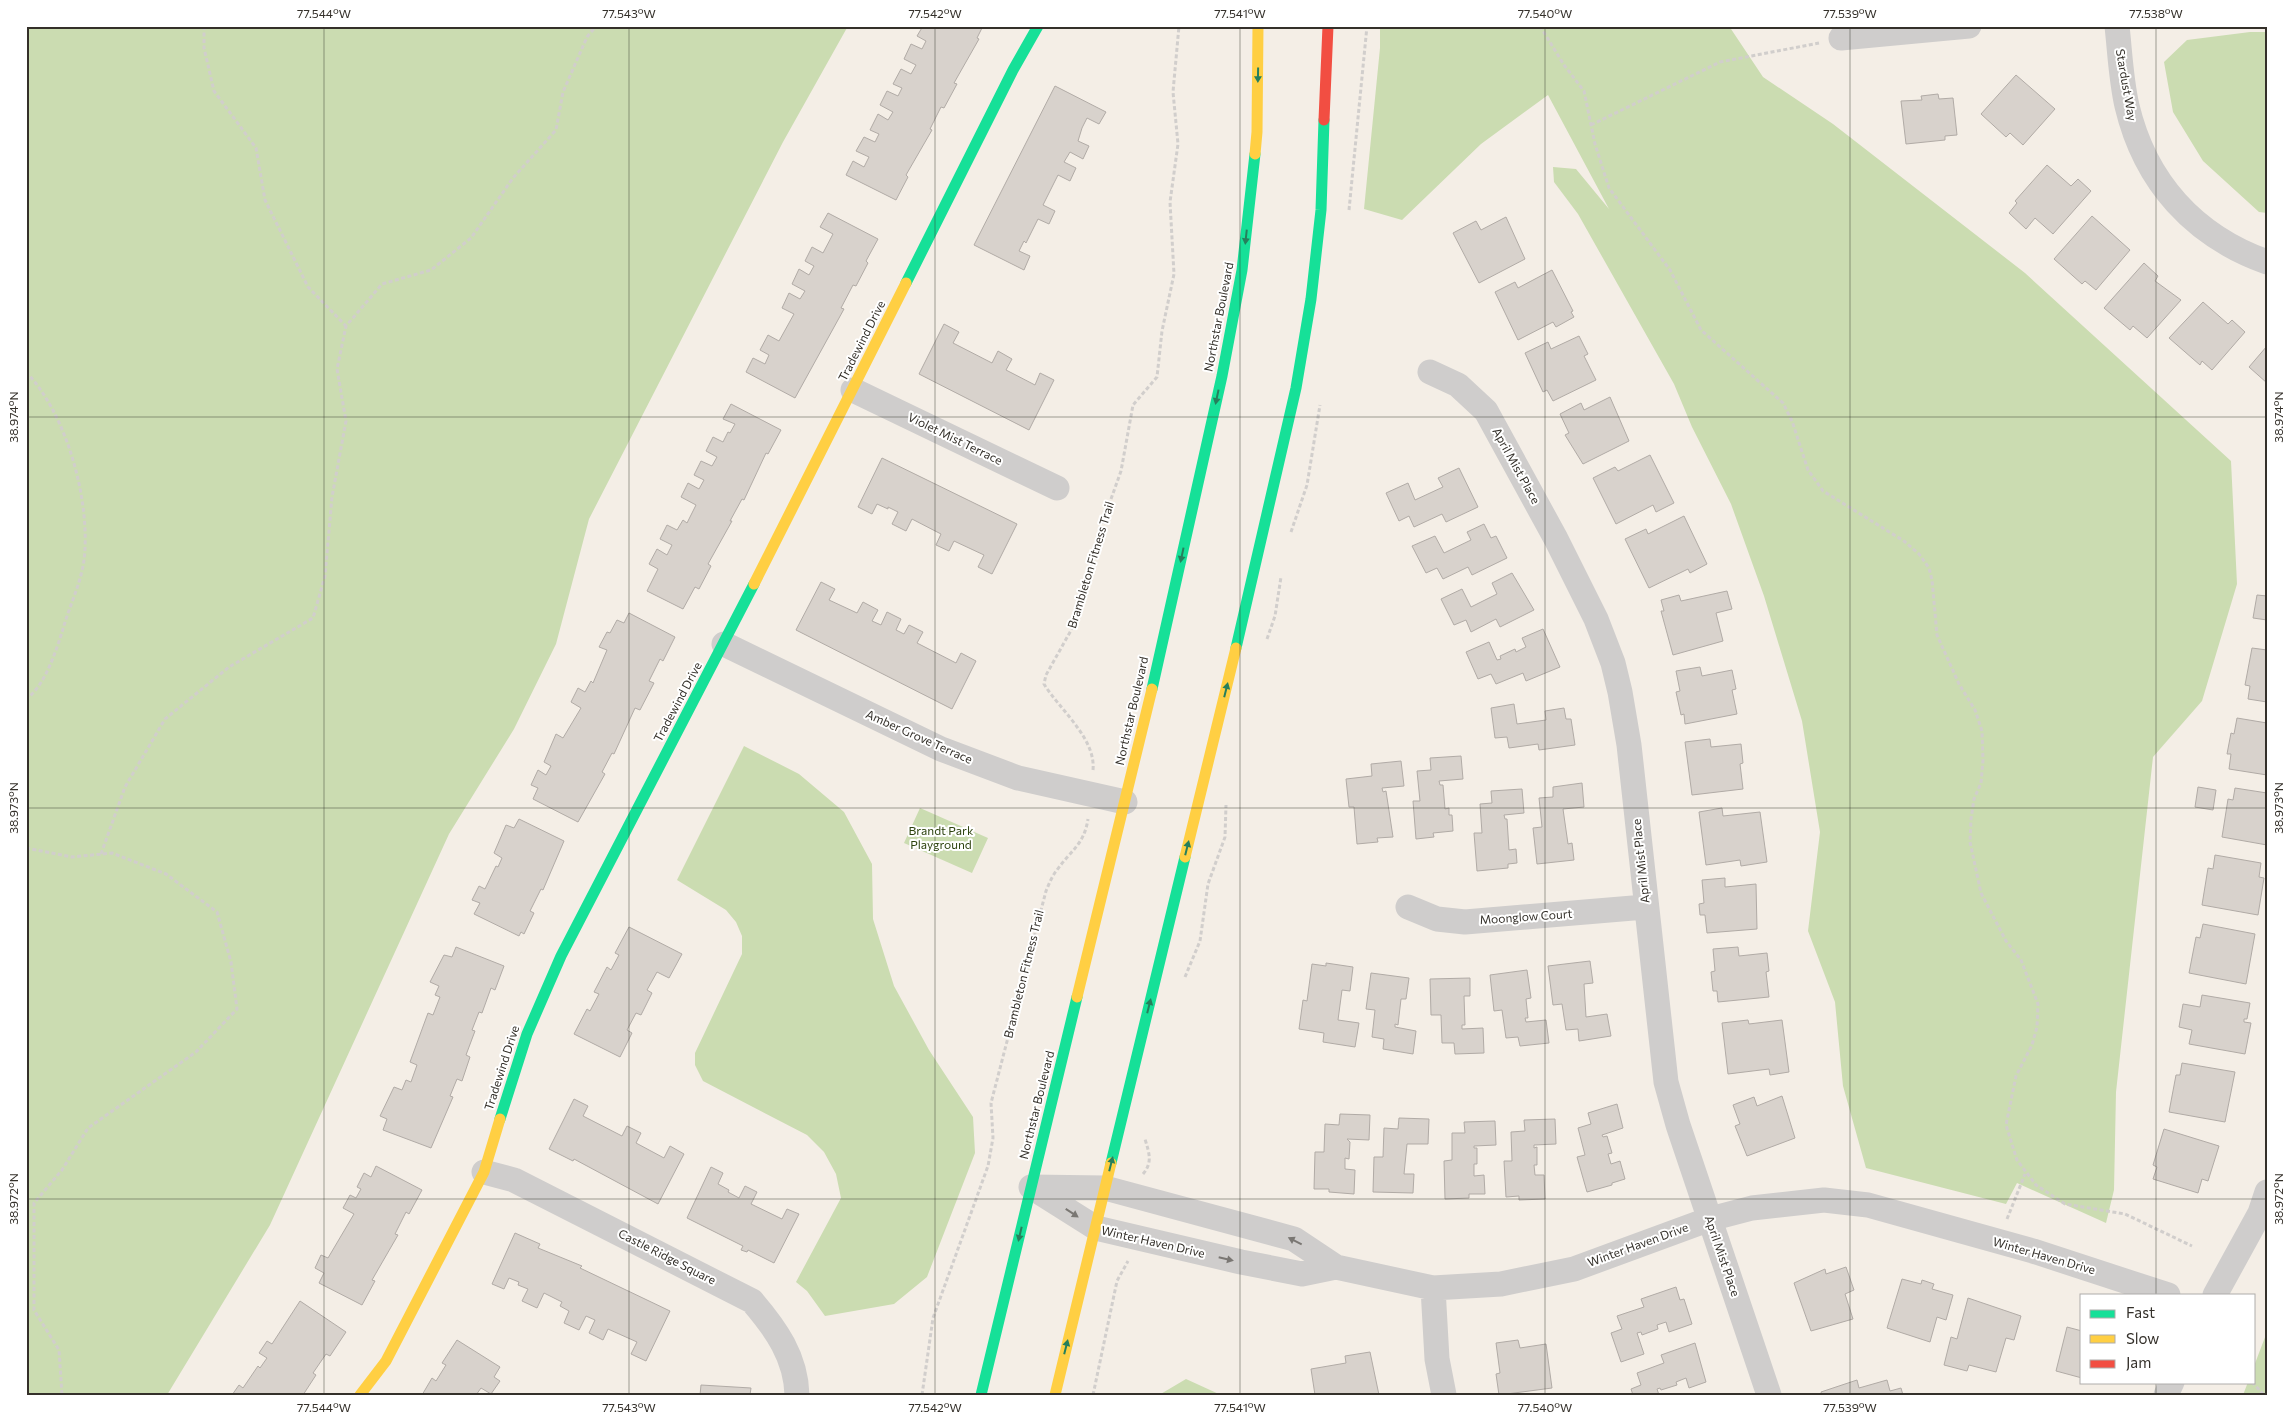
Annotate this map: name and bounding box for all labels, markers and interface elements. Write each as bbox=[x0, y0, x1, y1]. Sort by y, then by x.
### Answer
text: 77.544°W bbox=[297, 6, 351, 20]
text: 77.543°W bbox=[602, 6, 656, 20]
text: 77.542°W bbox=[908, 6, 962, 20]
text: 77.541°W bbox=[1214, 6, 1266, 20]
text: 77.540°W bbox=[1518, 6, 1572, 20]
text: 77.539°W bbox=[1823, 6, 1877, 20]
text: 77.538°W bbox=[2129, 6, 2183, 20]
street label: Stardust Way bbox=[2114, 48, 2140, 122]
one-way arrow bbox=[1253, 67, 1261, 83]
one-way arrow bbox=[1242, 229, 1250, 245]
street label: Northstar Boulevard bbox=[1201, 261, 1236, 373]
street label: Tradewind Drive bbox=[835, 298, 887, 383]
one-way arrow bbox=[1213, 389, 1221, 404]
text: 38.974°N bbox=[6, 391, 20, 443]
text: 38.974°N bbox=[2271, 391, 2285, 443]
street label: Violet Mist Terrace bbox=[906, 409, 1005, 467]
street label: April Mist Place bbox=[1490, 425, 1544, 506]
street label: Brambleton Fitness Trail bbox=[1064, 500, 1116, 630]
one-way arrow bbox=[1178, 548, 1186, 563]
street label: Northstar Boulevard bbox=[1112, 655, 1150, 767]
street label: Tradewind Drive bbox=[650, 659, 704, 744]
one-way arrow bbox=[1222, 683, 1230, 698]
street label: Amber Grove Terrace bbox=[864, 706, 975, 766]
text: 38.973°N bbox=[6, 782, 20, 834]
text: 38.973°N bbox=[2271, 782, 2285, 834]
street label: April Mist Place bbox=[1629, 818, 1651, 904]
park label: Brandt Park Playground bbox=[909, 823, 974, 851]
one-way arrow bbox=[1184, 841, 1192, 856]
street label: Moonglow Court bbox=[1479, 906, 1573, 926]
street label: Brambleton Fitness Trail bbox=[1000, 908, 1046, 1039]
one-way arrow bbox=[1145, 999, 1153, 1014]
street label: Tradewind Drive bbox=[481, 1023, 521, 1112]
street label: Northstar Boulevard bbox=[1016, 1049, 1056, 1160]
one-way arrow bbox=[1107, 1157, 1115, 1172]
text: 38.972°N bbox=[6, 1173, 20, 1225]
text: 38.972°N bbox=[2271, 1173, 2285, 1225]
one-way arrow bbox=[1065, 1208, 1078, 1218]
street label: April Mist Place bbox=[1702, 1213, 1743, 1298]
street label: Winter Haven Drive bbox=[1585, 1219, 1690, 1269]
street label: Winter Haven Drive bbox=[1100, 1222, 1206, 1260]
street label: Castle Ridge Square bbox=[616, 1225, 719, 1287]
one-way arrow bbox=[1015, 1227, 1023, 1242]
street label: Winter Haven Drive bbox=[1991, 1234, 2097, 1276]
one-way arrow bbox=[1288, 1237, 1302, 1245]
one-way arrow bbox=[1219, 1255, 1234, 1263]
legend bbox=[2080, 1294, 2256, 1384]
text: Fast bbox=[2126, 1303, 2155, 1321]
text: Slow bbox=[2126, 1329, 2159, 1347]
one-way arrow bbox=[1062, 1340, 1070, 1355]
text: Jam bbox=[2126, 1353, 2151, 1371]
text: 77.544°W bbox=[297, 1400, 351, 1414]
text: 77.543°W bbox=[602, 1400, 656, 1414]
text: 77.542°W bbox=[908, 1400, 962, 1414]
text: 77.541°W bbox=[1214, 1400, 1266, 1414]
text: 77.540°W bbox=[1518, 1400, 1572, 1414]
text: 77.539°W bbox=[1823, 1400, 1877, 1414]

